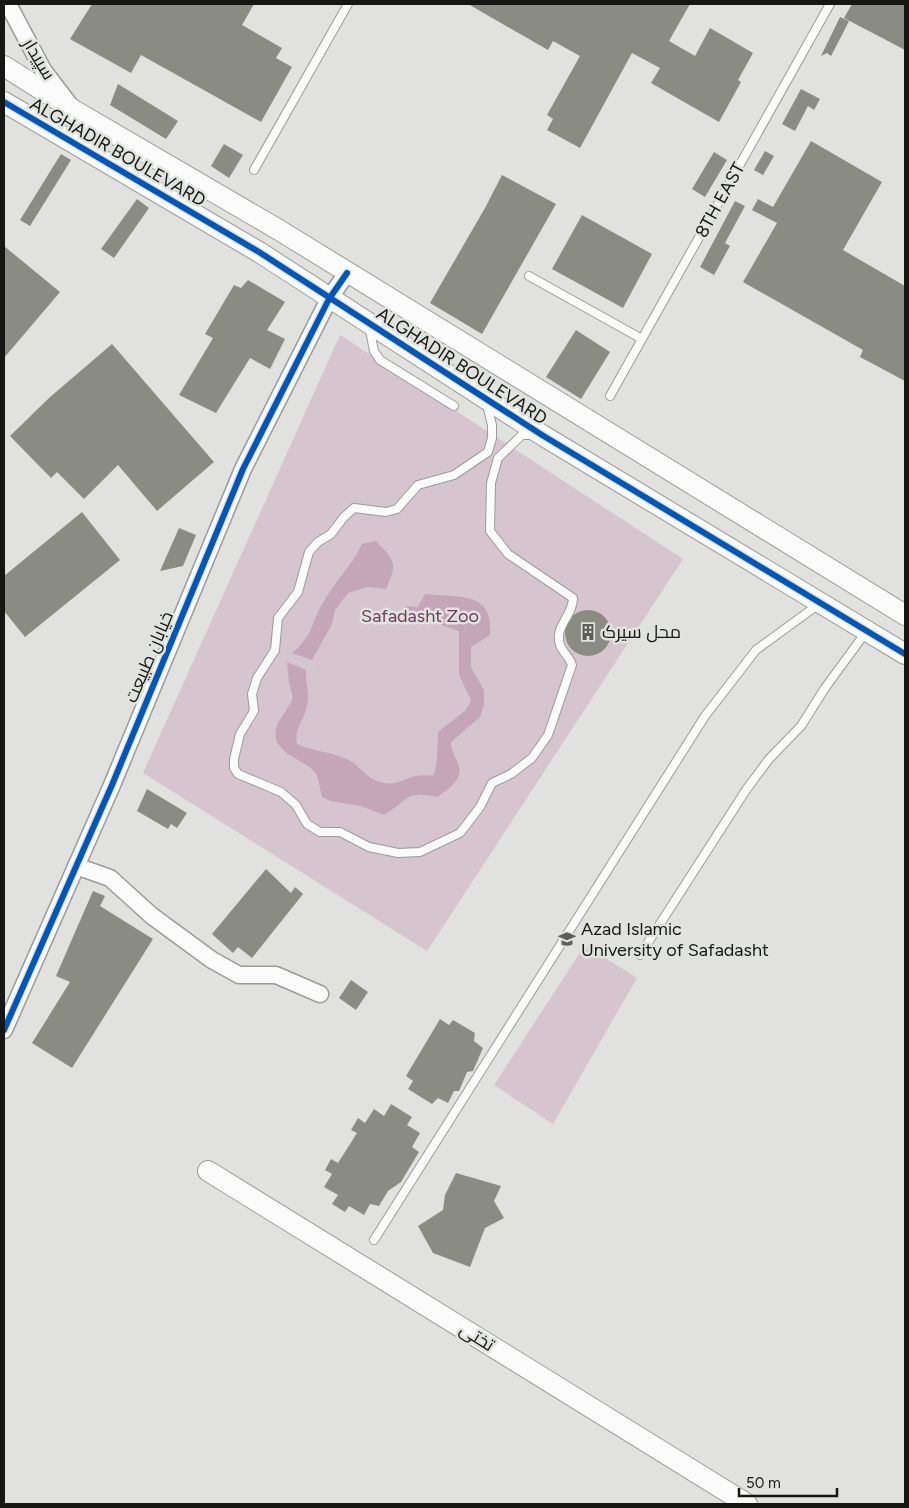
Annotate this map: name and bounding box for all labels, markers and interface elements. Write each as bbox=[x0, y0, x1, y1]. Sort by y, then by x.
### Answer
street label: سپیدار bbox=[18, 33, 60, 84]
street label: ALGHADIR BOULEVARD bbox=[26, 93, 210, 211]
street label: 8TH EAST bbox=[690, 158, 750, 242]
street label: ALGHADIR BOULEVARD bbox=[372, 303, 552, 429]
park label: Safadasht Zoo bbox=[361, 605, 479, 627]
street label: خیابان طبیعت bbox=[120, 608, 178, 706]
place label: محل سیرک bbox=[602, 621, 681, 643]
building icon: محل سیرک bbox=[578, 622, 598, 642]
place label: Azad Islamic University of Safadasht bbox=[581, 918, 769, 961]
school or university icon: Azad Islamic University of Safadasht bbox=[557, 929, 577, 949]
street label: تختی bbox=[456, 1318, 499, 1356]
scale bar bbox=[739, 1466, 836, 1498]
text: 50 m bbox=[746, 1474, 781, 1492]

